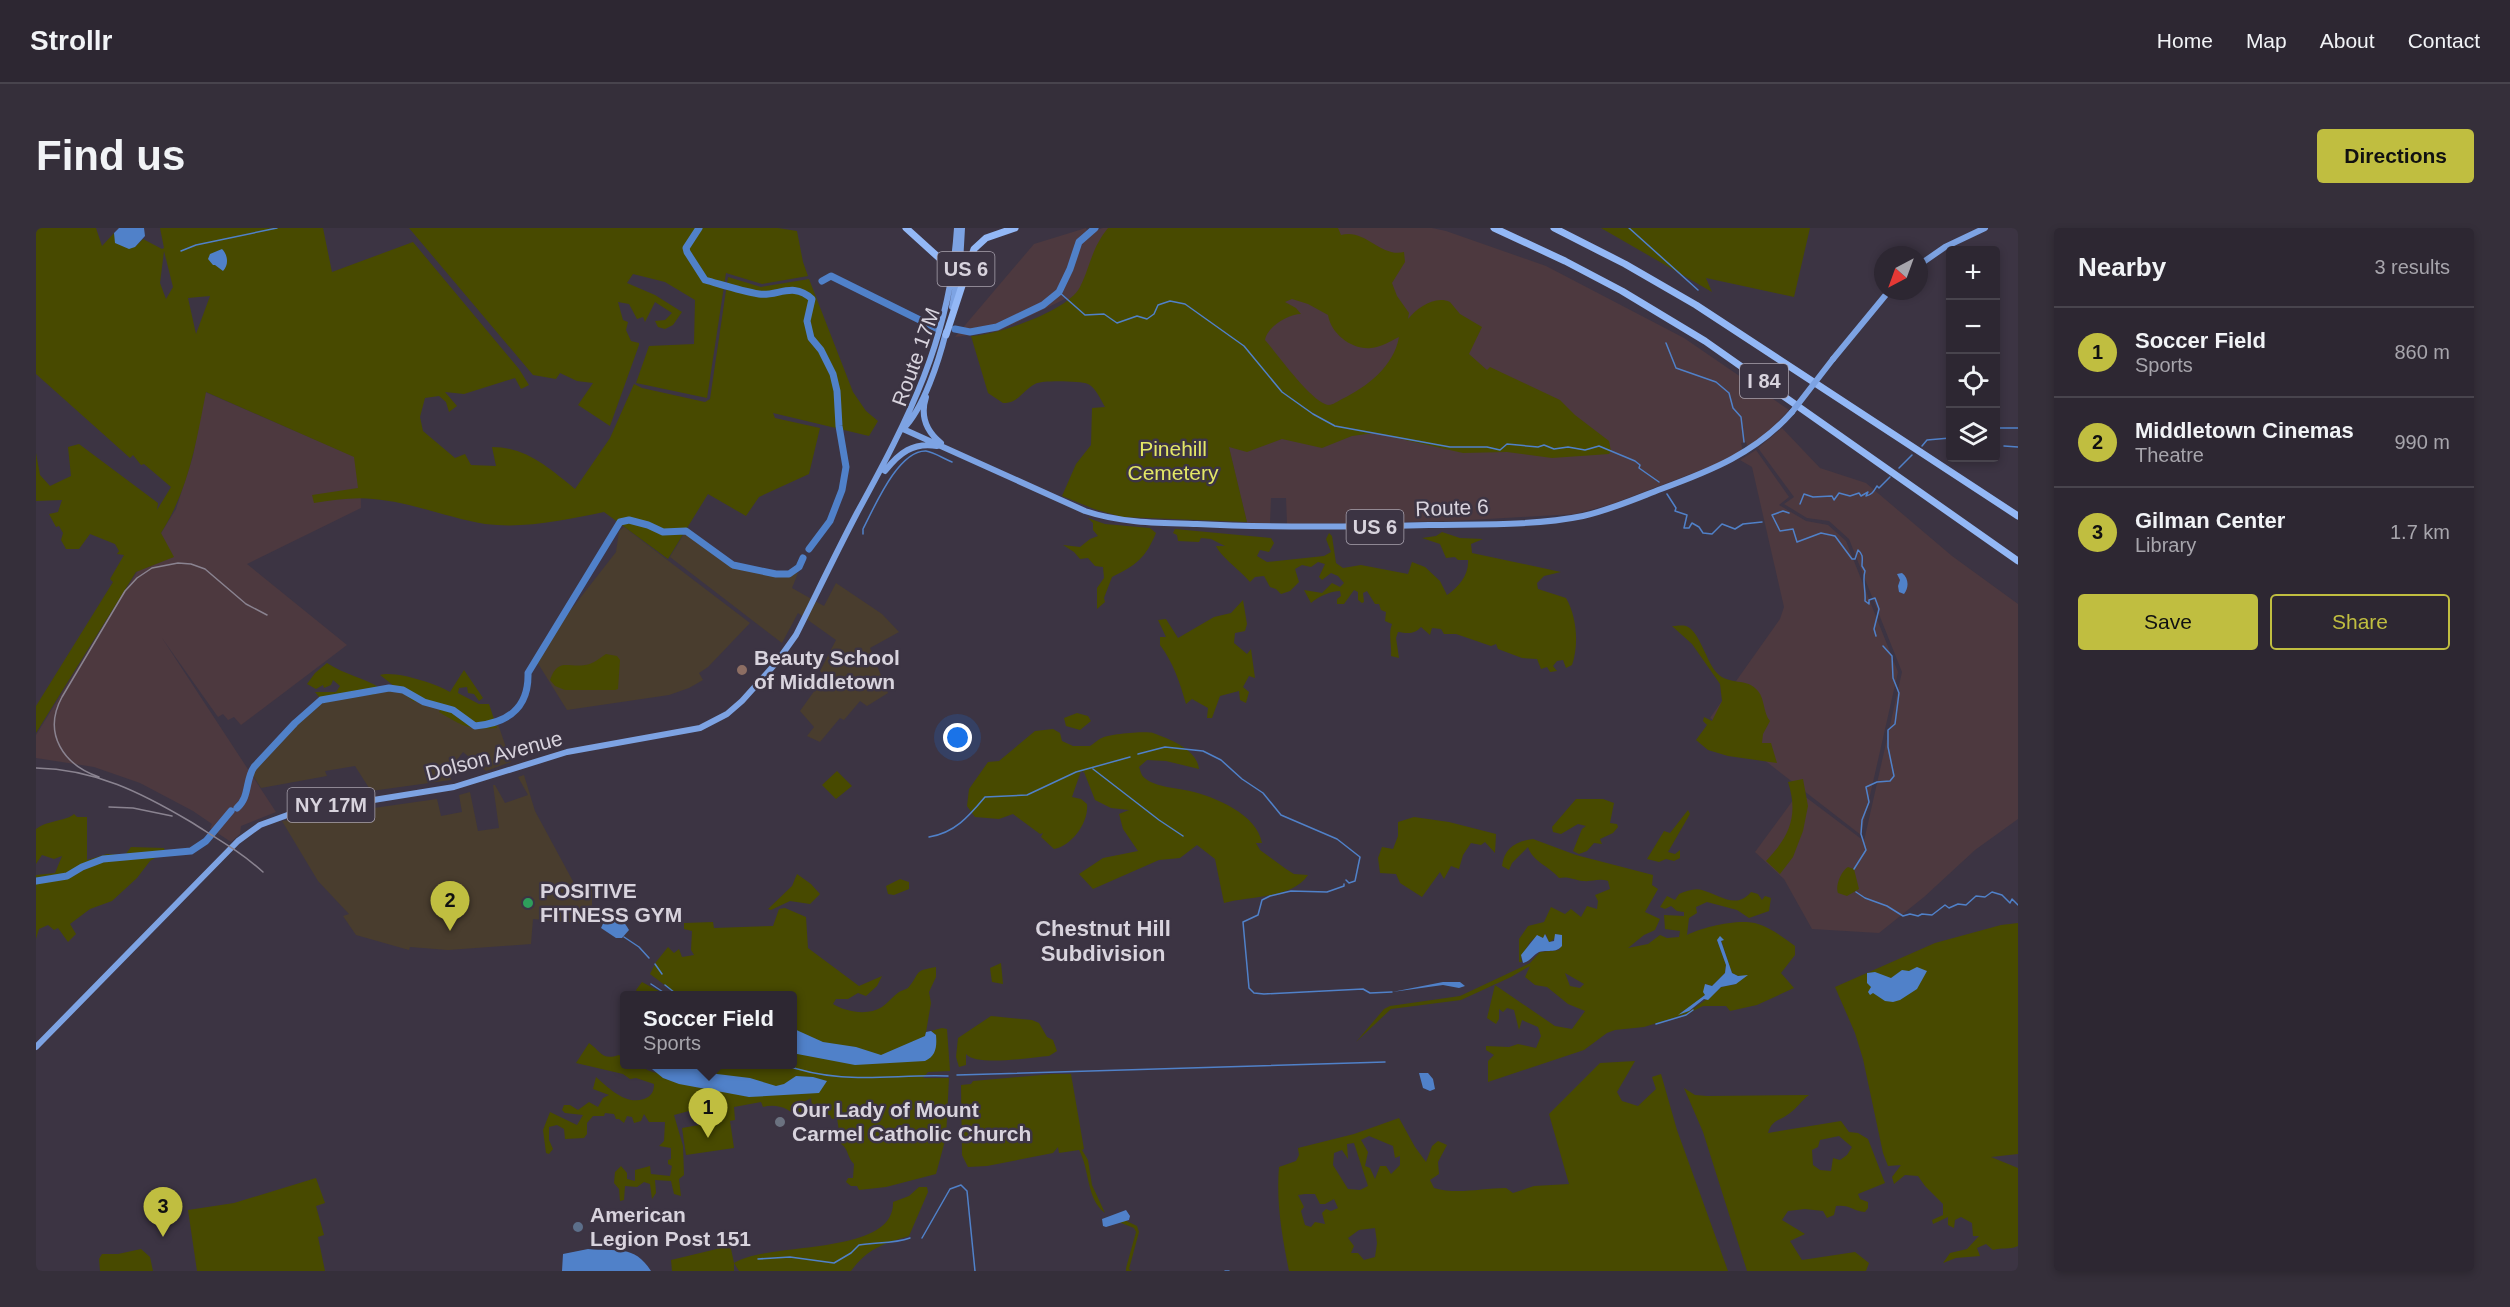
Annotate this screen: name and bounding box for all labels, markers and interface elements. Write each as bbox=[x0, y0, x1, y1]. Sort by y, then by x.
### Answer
text: Strollr bbox=[30, 25, 112, 56]
text: Home bbox=[2157, 29, 2213, 52]
text: Map bbox=[2246, 29, 2287, 52]
text: About bbox=[2320, 29, 2375, 52]
text: Contact bbox=[2408, 29, 2480, 52]
button: Directions bbox=[2317, 129, 2474, 183]
text: Find us bbox=[36, 132, 185, 179]
north arrow bbox=[1874, 246, 1928, 300]
map controls bbox=[1946, 246, 2000, 462]
button: + bbox=[1946, 246, 2000, 300]
road number: US 6 bbox=[938, 252, 994, 286]
text: Nearby bbox=[2078, 252, 2166, 282]
text: 3 results bbox=[2374, 256, 2450, 278]
button: − bbox=[1946, 300, 2000, 354]
street label: Route 17M bbox=[887, 305, 944, 409]
text: Soccer Field bbox=[2135, 328, 2266, 353]
text: 1 bbox=[2092, 341, 2103, 363]
text: 860 m bbox=[2394, 341, 2450, 363]
button: locate bbox=[1946, 354, 2000, 408]
text: Sports bbox=[2135, 354, 2193, 376]
road number: I 84 bbox=[1740, 364, 1788, 398]
button: layers bbox=[1946, 408, 2000, 462]
text: Middletown Cinemas bbox=[2135, 418, 2354, 443]
text: 2 bbox=[2092, 431, 2103, 453]
text: 990 m bbox=[2394, 431, 2450, 453]
park label: Pinehill Cemetery bbox=[1127, 437, 1219, 484]
text: Theatre bbox=[2135, 444, 2204, 466]
street label: Route 6 bbox=[1415, 495, 1489, 520]
text: Gilman Center bbox=[2135, 508, 2285, 533]
road number: US 6 bbox=[1346, 510, 1404, 544]
text: 3 bbox=[2092, 521, 2103, 543]
text: 1.7 km bbox=[2390, 521, 2450, 543]
text: Library bbox=[2135, 534, 2196, 556]
button: Save bbox=[2078, 594, 2258, 650]
button: Share bbox=[2270, 594, 2450, 650]
place label: Beauty School of Middletown bbox=[754, 646, 900, 693]
marker: Beauty School of Middletown bbox=[735, 663, 749, 677]
your location bbox=[943, 723, 972, 752]
street label: Dolson Avenue bbox=[423, 726, 565, 785]
road number: NY 17M bbox=[288, 788, 374, 822]
place label: POSITIVE FITNESS GYM bbox=[540, 879, 682, 926]
pin: 2 bbox=[430, 882, 470, 931]
marker: POSITIVE FITNESS GYM bbox=[521, 896, 535, 910]
district label: Chestnut Hill Subdivision bbox=[1035, 916, 1171, 966]
popup bbox=[620, 991, 797, 1069]
text: Soccer Field bbox=[643, 1006, 774, 1031]
text: Sports bbox=[643, 1032, 701, 1054]
pin: 1 bbox=[688, 1088, 728, 1138]
place label: Our Lady of Mount Carmel Catholic Church bbox=[792, 1098, 1031, 1145]
marker: Our Lady of Mount Carmel Catholic Church bbox=[773, 1115, 787, 1129]
pin: 3 bbox=[144, 1188, 182, 1237]
place label: American Legion Post 151 bbox=[590, 1203, 751, 1250]
marker: American Legion Post 151 bbox=[571, 1220, 585, 1234]

